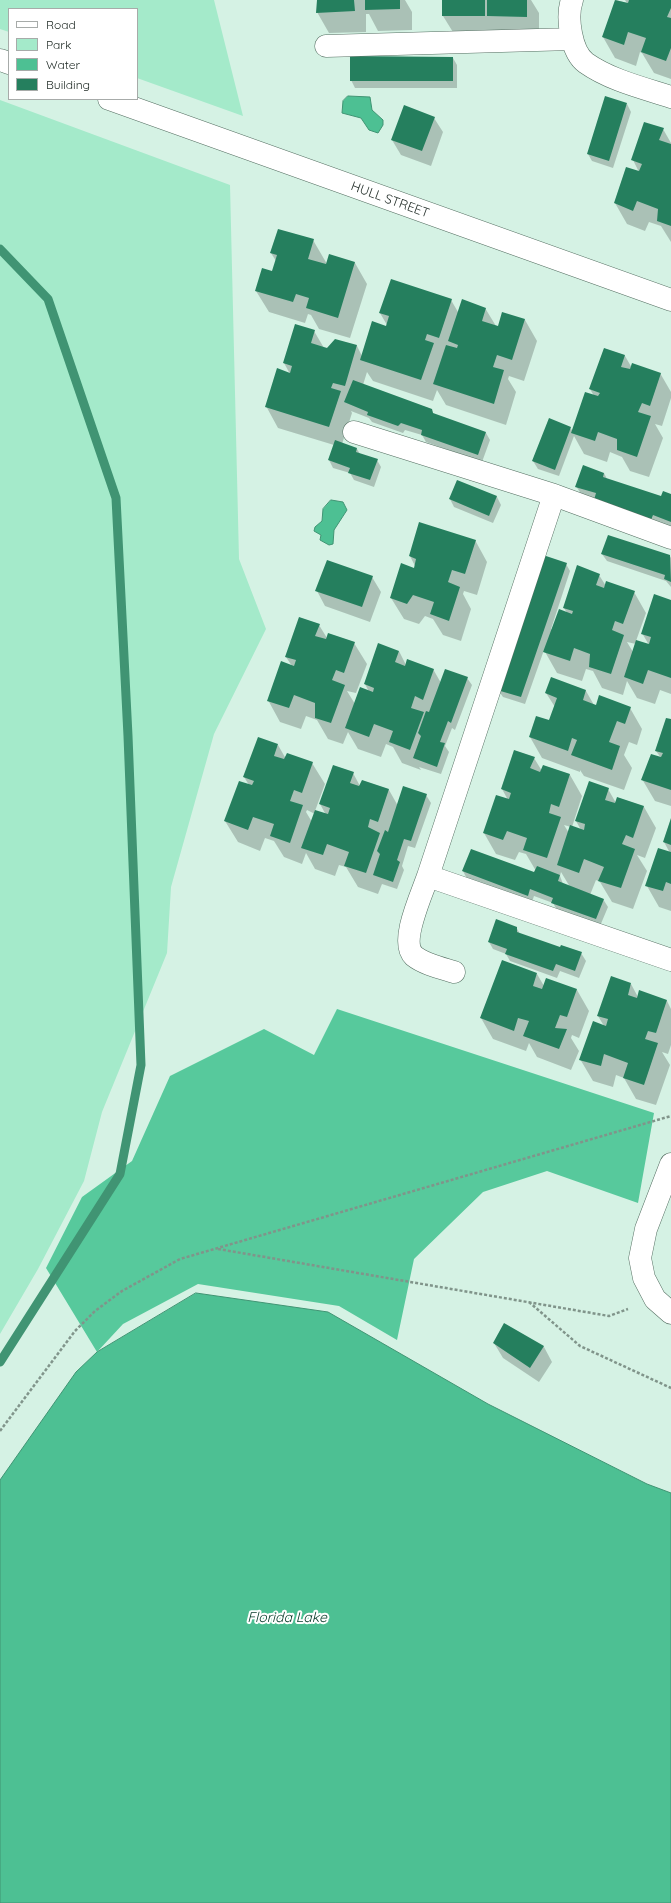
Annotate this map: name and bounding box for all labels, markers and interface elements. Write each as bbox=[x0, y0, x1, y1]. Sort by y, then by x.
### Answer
legend bbox=[8, 8, 138, 100]
text: Road bbox=[46, 17, 76, 32]
text: Park bbox=[46, 37, 71, 52]
text: Water bbox=[46, 57, 80, 72]
text: Building bbox=[46, 77, 90, 92]
street label: HULL STREET bbox=[349, 179, 431, 221]
water label: Florida Lake bbox=[247, 1610, 327, 1626]

